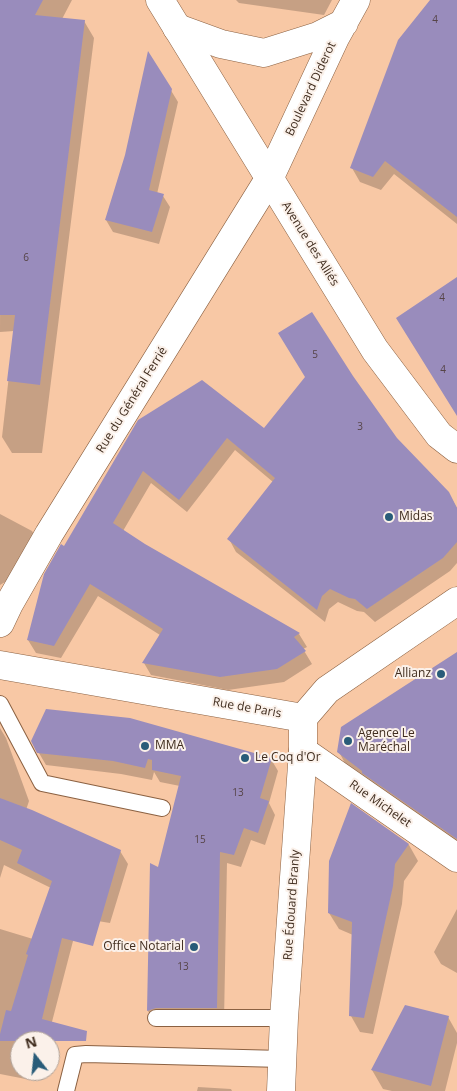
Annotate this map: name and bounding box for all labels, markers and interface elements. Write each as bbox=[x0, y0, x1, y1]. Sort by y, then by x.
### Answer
house number: 4 bbox=[432, 14, 438, 26]
street label: Boulevard Diderot bbox=[283, 40, 339, 138]
street label: Avenue des Alliés bbox=[278, 199, 342, 289]
house number: 6 bbox=[23, 252, 29, 264]
house number: 4 bbox=[439, 292, 445, 304]
street label: Rue du Général Ferrié bbox=[94, 344, 170, 456]
house number: 5 bbox=[312, 349, 318, 361]
house number: 4 bbox=[440, 364, 446, 376]
house number: 3 bbox=[357, 421, 363, 433]
place label: Midas bbox=[399, 510, 433, 524]
marker: Midas bbox=[383, 511, 395, 523]
place label: Allianz bbox=[395, 667, 431, 681]
marker: Allianz bbox=[435, 668, 447, 680]
street label: Rue de Paris bbox=[212, 695, 282, 721]
place label: Agence Le Maréchal bbox=[358, 727, 415, 755]
marker: Agence Le Maréchal bbox=[342, 735, 354, 747]
place label: MMA bbox=[155, 739, 184, 753]
marker: MMA bbox=[139, 740, 151, 752]
place label: Le Coq d'Or bbox=[255, 751, 321, 765]
marker: Le Coq d'Or bbox=[239, 752, 251, 764]
street label: Rue Michelet bbox=[346, 777, 414, 831]
house number: 13 bbox=[232, 787, 244, 799]
house number: 15 bbox=[194, 834, 206, 846]
street label: Rue Édouard Branly bbox=[281, 849, 303, 961]
place label: Office Notarial bbox=[103, 940, 184, 954]
marker: Office Notarial bbox=[188, 941, 200, 953]
house number: 13 bbox=[177, 961, 189, 973]
north arrow bbox=[10, 1031, 60, 1081]
text: N bbox=[23, 1031, 39, 1053]

